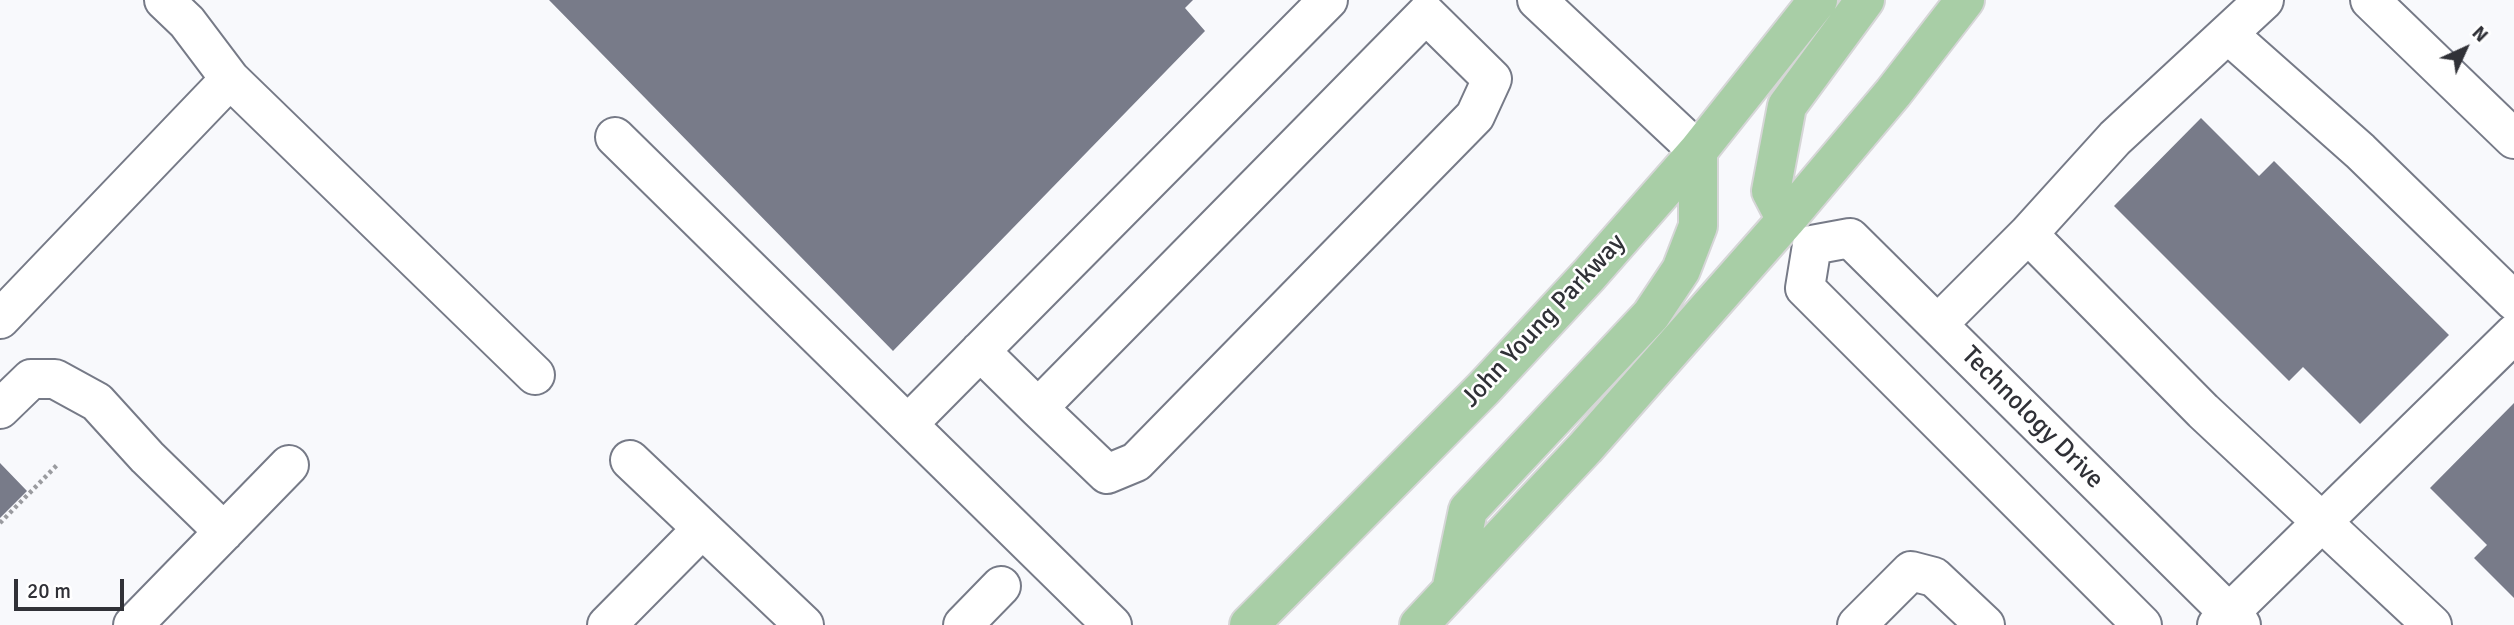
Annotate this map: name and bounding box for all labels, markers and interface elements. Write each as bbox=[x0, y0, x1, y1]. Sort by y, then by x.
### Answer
north arrow bbox=[2430, 14, 2500, 84]
text: N bbox=[2467, 21, 2493, 47]
street label: John Young Parkway bbox=[1456, 228, 1632, 414]
street label: Technology Drive bbox=[1954, 340, 2110, 496]
scale bar bbox=[18, 566, 128, 610]
text: 20 m bbox=[27, 578, 71, 604]

